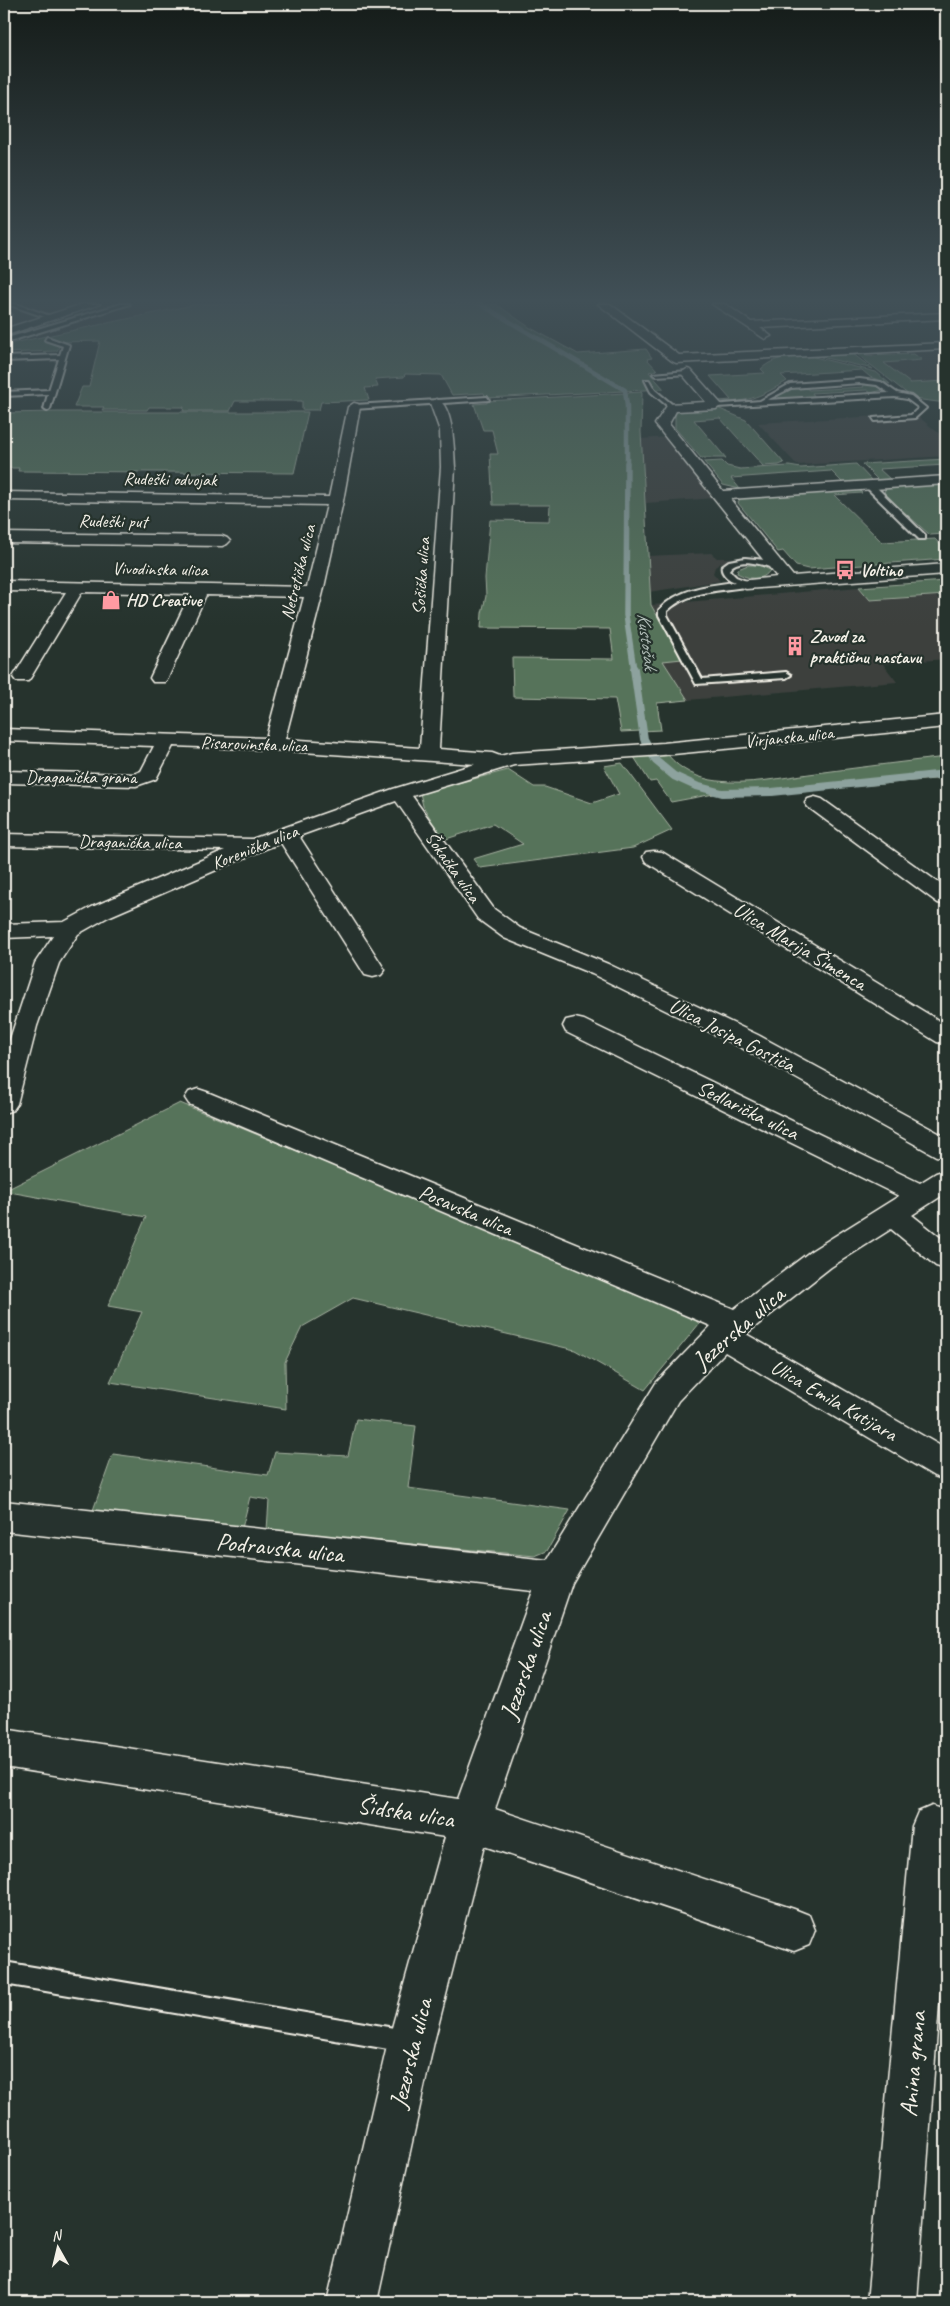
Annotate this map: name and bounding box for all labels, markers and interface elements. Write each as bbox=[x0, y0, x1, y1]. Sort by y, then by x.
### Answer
street label: Rudeški odvojak bbox=[123, 467, 218, 491]
street label: Rudeški put bbox=[78, 509, 151, 533]
street label: Netretička ulica bbox=[276, 521, 321, 622]
street label: Sošička ulica bbox=[407, 536, 435, 615]
street label: Vivodinska ulica bbox=[112, 557, 209, 581]
bus stop icon: Voltino bbox=[834, 559, 856, 581]
place label: Voltino bbox=[860, 559, 904, 581]
shop icon: HD Creative bbox=[100, 589, 122, 611]
place label: HD Creative bbox=[126, 589, 203, 611]
water label: Kustošak bbox=[632, 612, 663, 674]
place label: Zavod za praktičnu nastavu bbox=[810, 625, 922, 668]
building icon: Zavod za praktičnu nastavu bbox=[784, 635, 806, 657]
street label: Virjanska ulica bbox=[744, 721, 836, 753]
street label: Pisarovinska ulica bbox=[200, 731, 309, 757]
street label: Draganićka grana bbox=[26, 766, 138, 788]
street label: Korenička ulica bbox=[209, 819, 302, 874]
street label: Šokačka ulica bbox=[421, 827, 486, 908]
street label: Draganićka ulica bbox=[78, 830, 183, 854]
street label: Ulica Marija Šimenca bbox=[729, 896, 873, 997]
street label: Ulica Josipa Gostiča bbox=[665, 992, 801, 1079]
street label: Sedlarička ulica bbox=[693, 1074, 805, 1147]
street label: Posavska ulica bbox=[415, 1179, 519, 1242]
street label: Jezerska ulica bbox=[685, 1277, 794, 1377]
street label: Ulica Emila Kutijara bbox=[766, 1353, 903, 1447]
street label: Podravska ulica bbox=[215, 1525, 348, 1571]
street label: Jezerska ulica bbox=[492, 1604, 560, 1725]
street label: Šidska ulica bbox=[355, 1789, 458, 1836]
street label: Jezerska ulica bbox=[382, 1992, 441, 2113]
street label: Anina grana bbox=[892, 2008, 934, 2118]
north arrow bbox=[32, 2224, 82, 2274]
text: N bbox=[51, 2226, 64, 2245]

